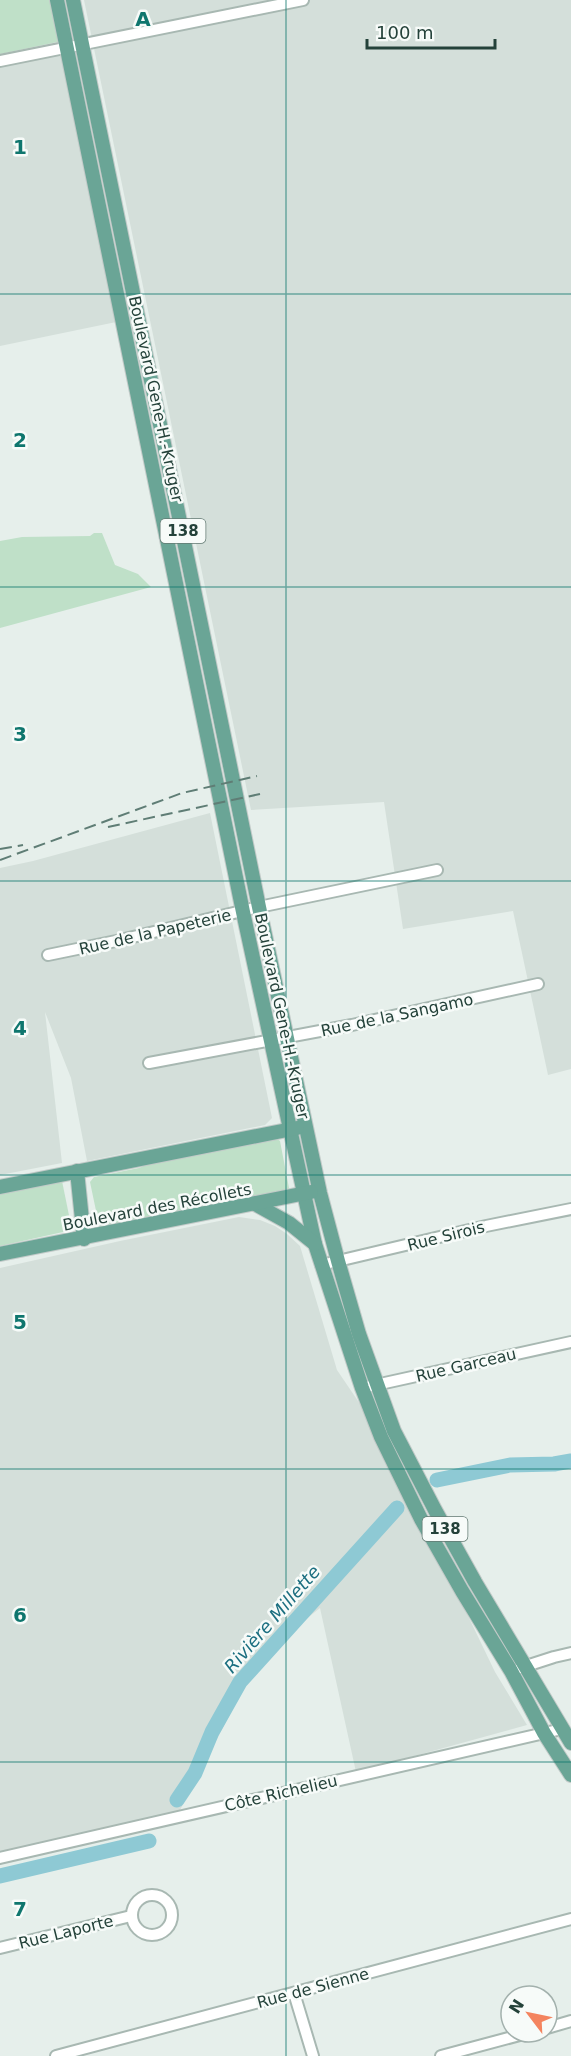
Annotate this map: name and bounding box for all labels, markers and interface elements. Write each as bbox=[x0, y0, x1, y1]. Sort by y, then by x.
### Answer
text: A bbox=[135, 7, 151, 31]
scale bar bbox=[367, 12, 494, 50]
text: 100 m bbox=[376, 22, 434, 43]
text: 1 bbox=[13, 135, 27, 159]
street label: Boulevard Gene-H.-Kruger bbox=[125, 294, 187, 504]
text: 2 bbox=[13, 428, 27, 452]
road number: 138 bbox=[160, 519, 206, 543]
text: 3 bbox=[13, 722, 27, 746]
street label: Rue de la Papeterie bbox=[77, 905, 233, 959]
street label: Boulevard Gene-H.-Kruger bbox=[251, 911, 313, 1121]
street label: Rue de la Sangamo bbox=[319, 990, 475, 1040]
text: 4 bbox=[13, 1016, 27, 1040]
street label: Boulevard des Récollets bbox=[61, 1179, 253, 1235]
street label: Rue Sirois bbox=[405, 1217, 487, 1255]
text: 5 bbox=[13, 1310, 27, 1334]
street label: Rue Garceau bbox=[414, 1344, 518, 1386]
road number: 138 bbox=[422, 1517, 468, 1541]
water label: Rivière Millette bbox=[220, 1561, 324, 1677]
text: 6 bbox=[13, 1603, 27, 1627]
street label: Côte Richelieu bbox=[223, 1771, 339, 1815]
text: 7 bbox=[13, 1897, 27, 1921]
street label: Rue Laporte bbox=[17, 1911, 115, 1953]
street label: Rue de Sienne bbox=[255, 1964, 371, 2012]
north arrow bbox=[499, 1984, 559, 2044]
text: N bbox=[505, 1996, 528, 2017]

